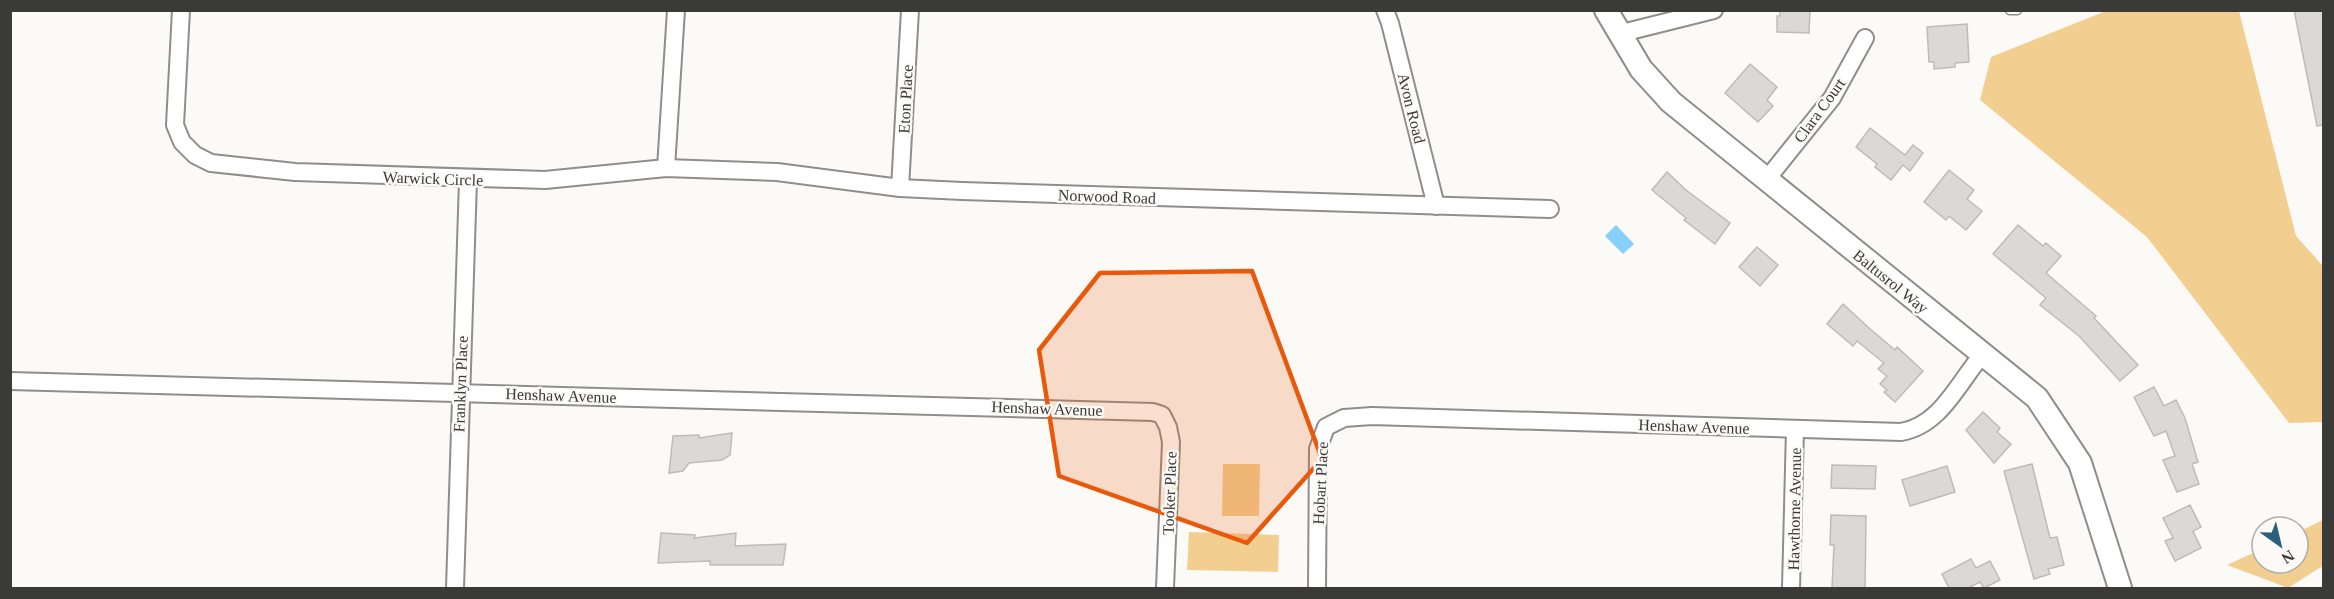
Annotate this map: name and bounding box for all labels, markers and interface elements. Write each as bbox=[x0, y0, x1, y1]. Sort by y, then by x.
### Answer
street label: Eton Place bbox=[895, 64, 916, 134]
street label: Avon Road bbox=[1395, 71, 1428, 145]
street label: Clara Court bbox=[1790, 74, 1849, 146]
street label: Warwick Circle bbox=[382, 168, 483, 189]
street label: Norwood Road bbox=[1058, 186, 1156, 207]
street label: Baltusrol Way bbox=[1849, 246, 1932, 317]
street label: Franklyn Place bbox=[450, 336, 472, 433]
street label: Henshaw Avenue bbox=[505, 385, 617, 406]
street label: Henshaw Avenue bbox=[991, 398, 1103, 419]
street label: Henshaw Avenue bbox=[1638, 416, 1750, 437]
street label: Hobart Place bbox=[1310, 441, 1331, 525]
street label: Hawthorne Avenue bbox=[1785, 447, 1804, 571]
street label: Tooker Place bbox=[1160, 451, 1179, 535]
north arrow bbox=[2250, 515, 2310, 575]
text: N bbox=[2278, 547, 2298, 568]

